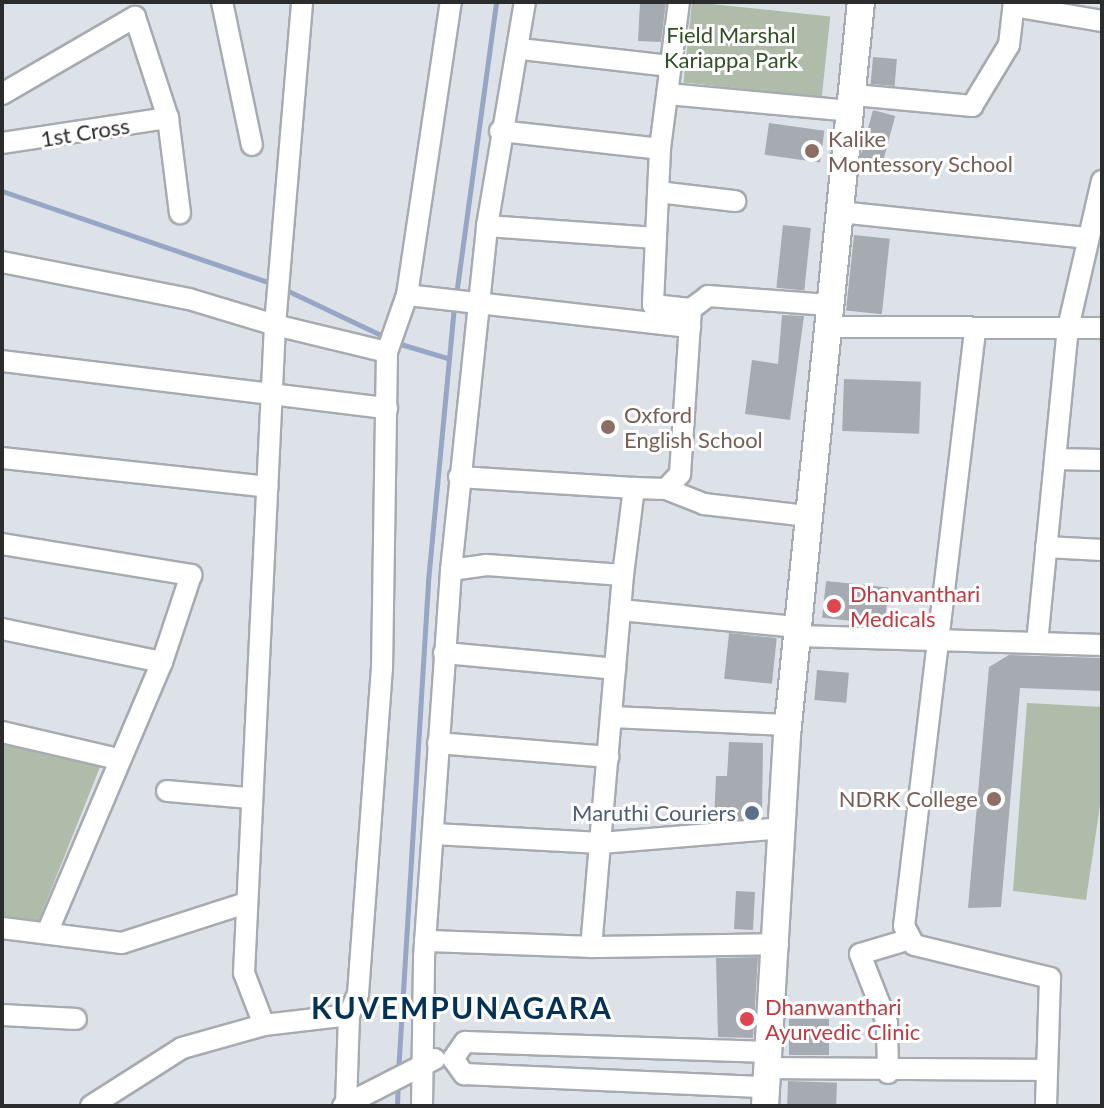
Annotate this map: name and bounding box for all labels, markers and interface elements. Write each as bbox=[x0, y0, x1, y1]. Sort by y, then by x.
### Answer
park label: Field Marshal Kariappa Park bbox=[664, 21, 798, 72]
street label: 1st Cross bbox=[39, 112, 131, 152]
place label: Kalike Montessory School bbox=[828, 125, 1013, 176]
marker: Kalike Montessory School bbox=[803, 142, 821, 160]
place label: Oxford English School bbox=[624, 401, 763, 452]
marker: Oxford English School bbox=[599, 418, 617, 436]
place label: Dhanvanthari Medicals bbox=[850, 580, 980, 632]
marker: Dhanvanthari Medicals bbox=[825, 597, 843, 615]
place label: NDRK College bbox=[839, 786, 978, 812]
marker: NDRK College bbox=[985, 790, 1003, 808]
place label: Maruthi Couriers bbox=[572, 800, 736, 826]
marker: Maruthi Couriers bbox=[743, 804, 761, 822]
district label: KUVEMPUNAGARA bbox=[311, 989, 613, 1025]
place label: Dhanwanthari Ayurvedic Clinic bbox=[765, 993, 920, 1044]
marker: Dhanwanthari Ayurvedic Clinic bbox=[736, 1008, 758, 1030]

